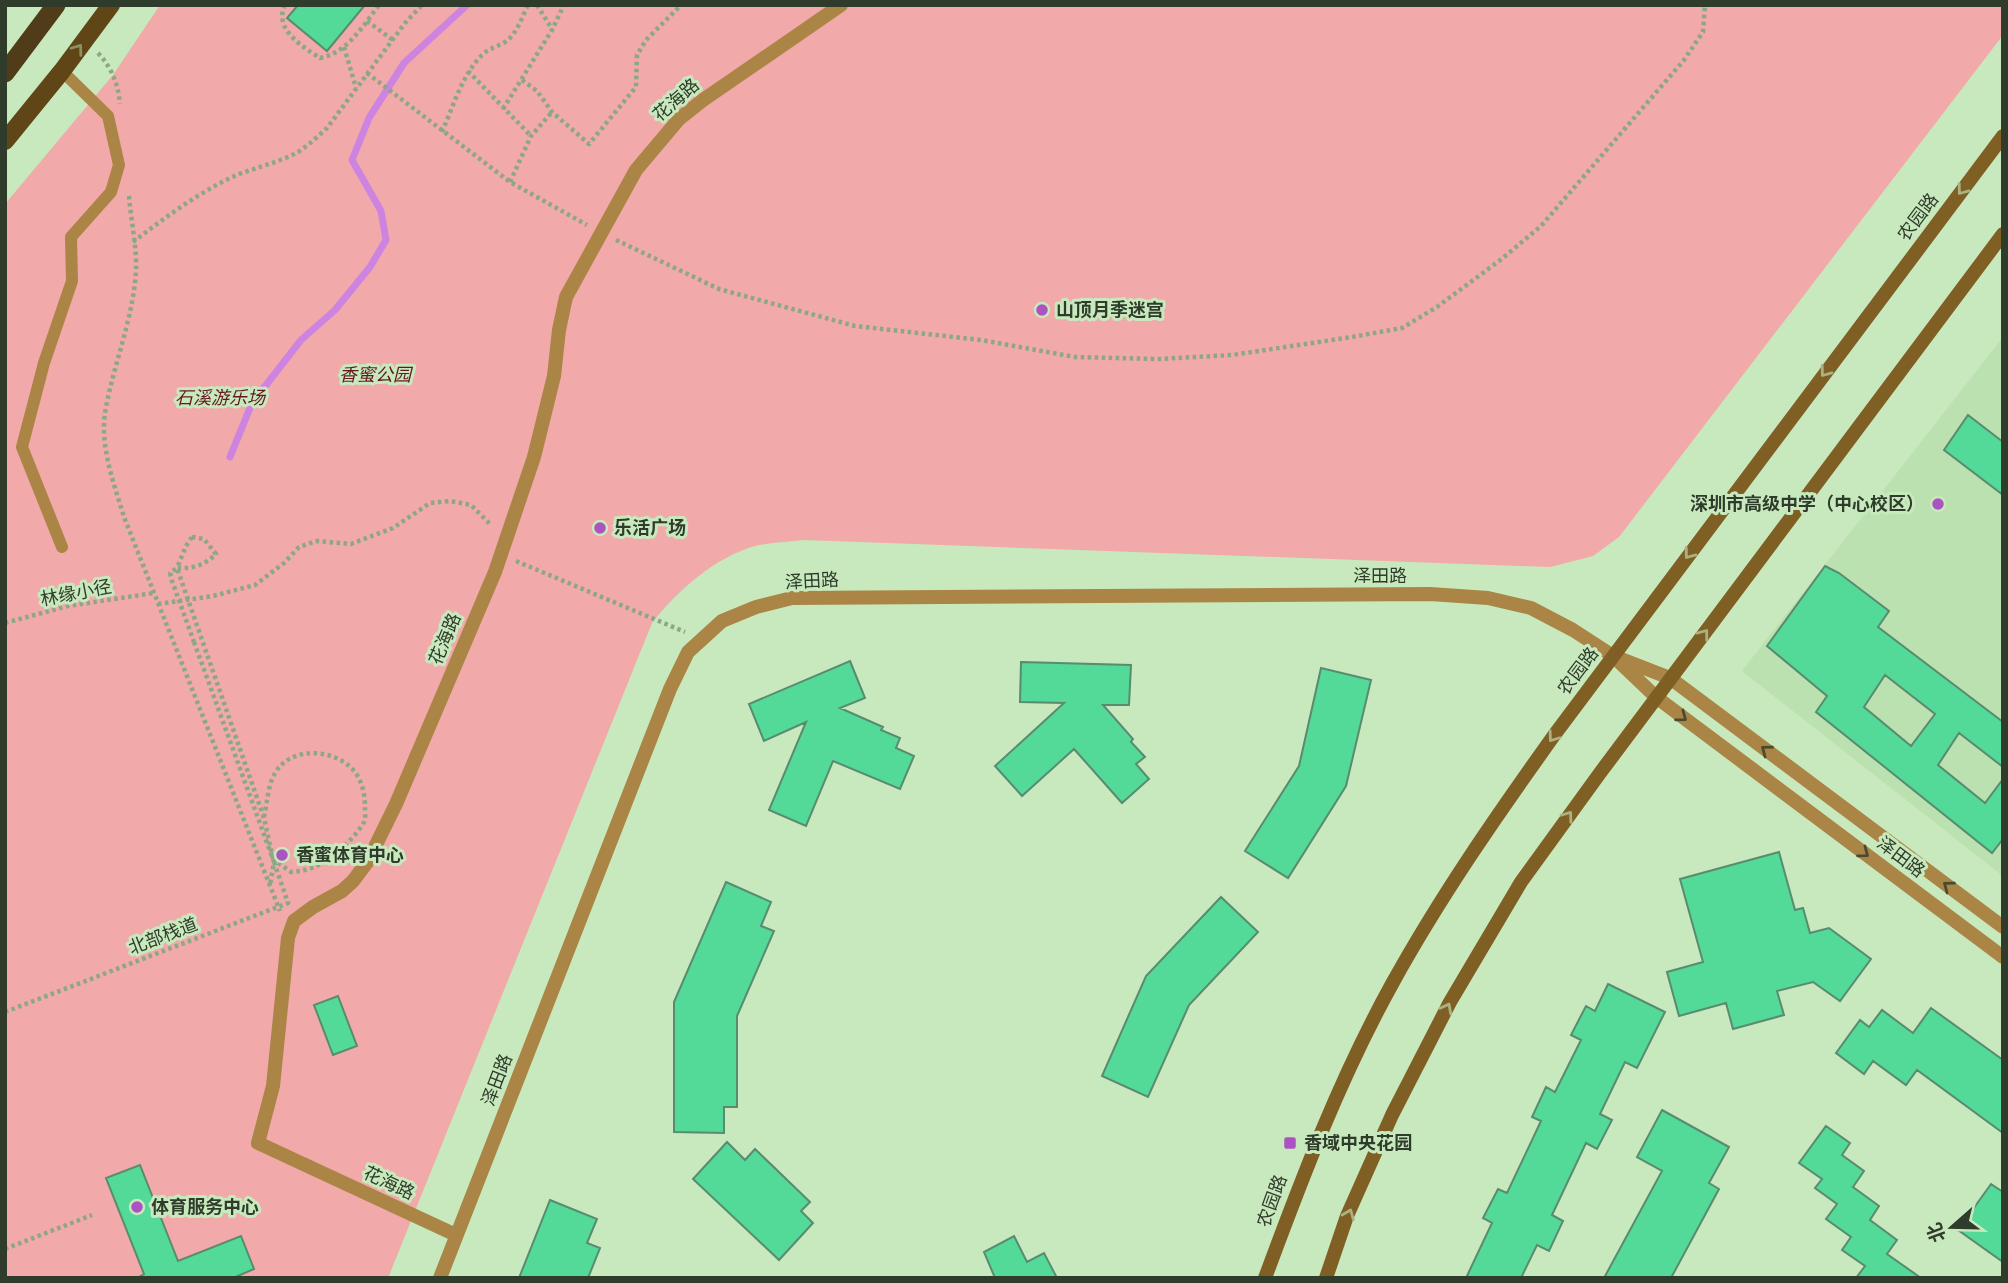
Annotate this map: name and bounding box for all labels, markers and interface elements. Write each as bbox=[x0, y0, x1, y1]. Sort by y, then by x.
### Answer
one-way arrow bbox=[70, 44, 82, 57]
street label: 花海路 bbox=[648, 74, 704, 126]
one-way arrow bbox=[1957, 182, 1970, 195]
street label: 农园路 bbox=[1893, 189, 1943, 245]
place label: 山顶月季迷宫 bbox=[1056, 299, 1164, 321]
marker: 山顶月季迷宫 bbox=[1034, 302, 1050, 318]
park label: 香蜜公园 bbox=[339, 364, 414, 386]
one-way arrow bbox=[1821, 365, 1834, 377]
park label: 石溪游乐场 bbox=[175, 387, 267, 409]
place label: 深圳市高级中学（中心校区） bbox=[1690, 493, 1924, 515]
marker: 深圳市高级中学（中心校区） bbox=[1930, 496, 1946, 512]
place label: 乐活广场 bbox=[614, 517, 686, 539]
marker: 乐活广场 bbox=[592, 520, 608, 536]
one-way arrow bbox=[1685, 547, 1697, 559]
street label: 泽田路 bbox=[1353, 565, 1407, 587]
street label: 泽田路 bbox=[784, 569, 840, 593]
street label: 林缘小径 bbox=[39, 575, 113, 611]
street label: 花海路 bbox=[424, 610, 466, 668]
one-way arrow bbox=[1695, 629, 1708, 641]
street label: 农园路 bbox=[1553, 643, 1603, 699]
one-way arrow bbox=[1675, 708, 1687, 721]
one-way arrow bbox=[1549, 729, 1561, 742]
one-way arrow bbox=[1761, 745, 1774, 758]
one-way arrow bbox=[1560, 812, 1573, 824]
street label: 泽田路 bbox=[1873, 832, 1929, 882]
place label: 香蜜体育中心 bbox=[296, 844, 404, 866]
one-way arrow bbox=[1857, 845, 1869, 858]
marker: 香蜜体育中心 bbox=[274, 847, 290, 863]
one-way arrow bbox=[1943, 882, 1956, 894]
street label: 北部栈道 bbox=[125, 913, 201, 959]
one-way arrow bbox=[1438, 1003, 1452, 1016]
street label: 泽田路 bbox=[477, 1051, 517, 1109]
place label: 香域中央花园 bbox=[1304, 1132, 1412, 1154]
marker: 香域中央花园 bbox=[1282, 1135, 1298, 1151]
street label: 花海路 bbox=[360, 1162, 418, 1204]
street label: 农园路 bbox=[1252, 1172, 1292, 1230]
north arrow bbox=[1917, 1192, 1987, 1262]
place label: 体育服务中心 bbox=[151, 1196, 259, 1218]
marker: 体育服务中心 bbox=[129, 1199, 145, 1215]
one-way arrow bbox=[1340, 1208, 1354, 1220]
text: 北 bbox=[1922, 1220, 1951, 1246]

